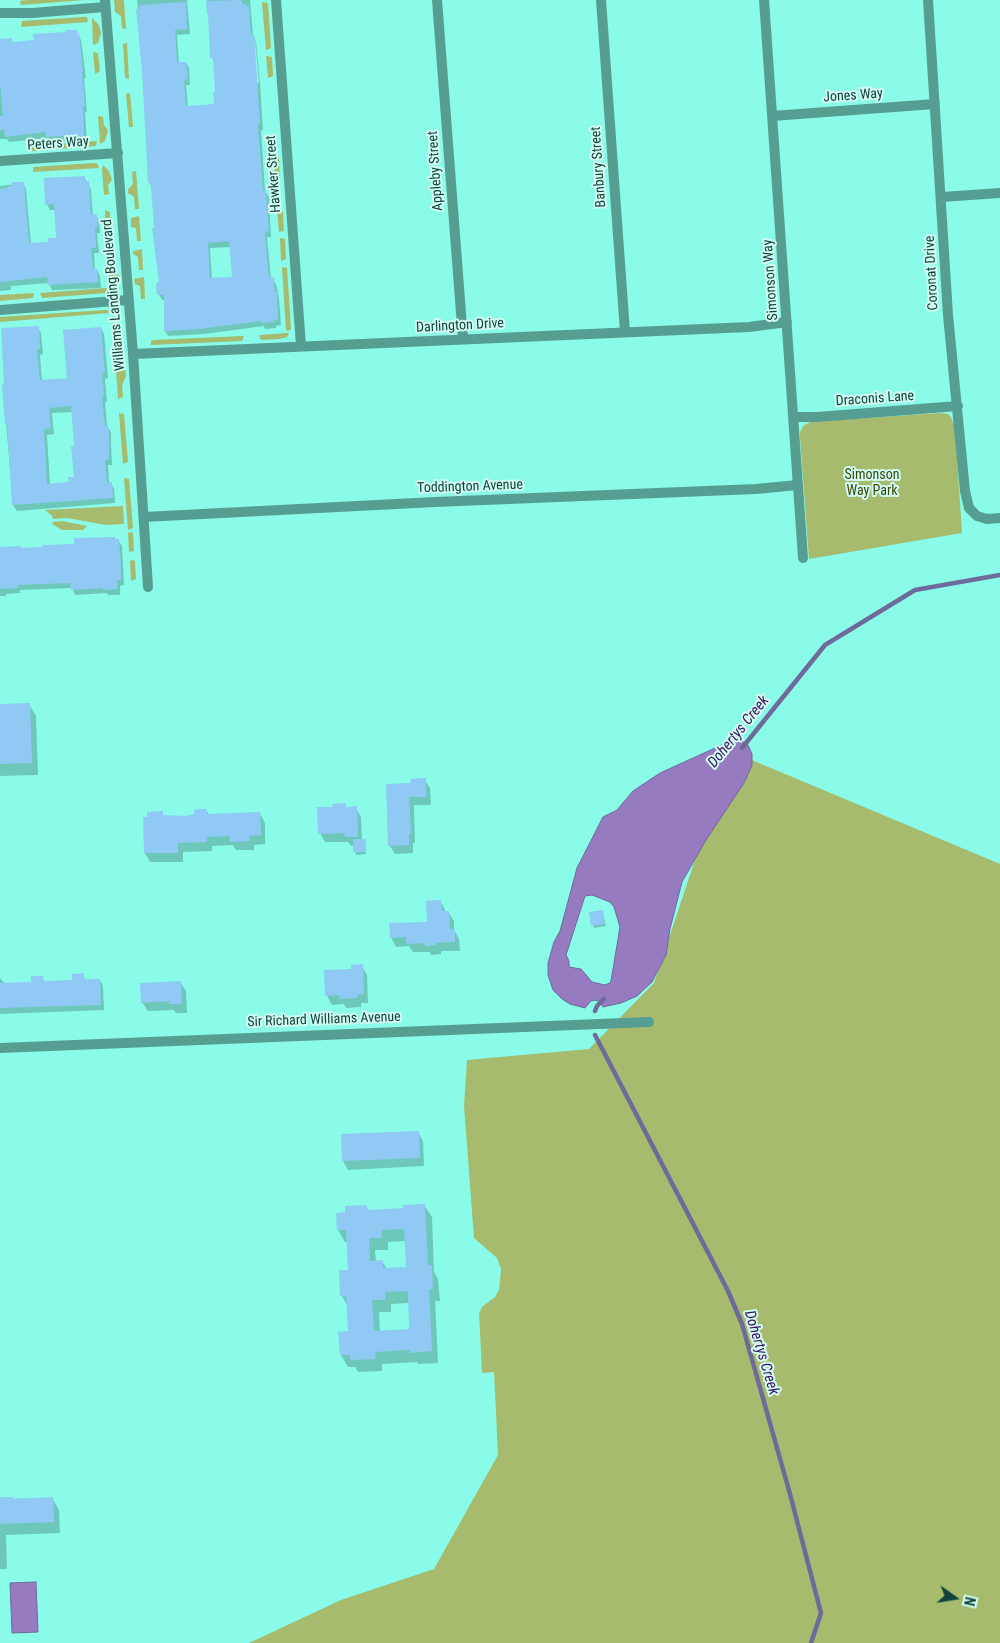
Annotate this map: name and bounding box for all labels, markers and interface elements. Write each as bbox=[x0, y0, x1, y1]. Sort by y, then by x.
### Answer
street label: Jones Way bbox=[823, 86, 883, 106]
street label: Banbury Street bbox=[588, 126, 610, 208]
street label: Appleby Street bbox=[425, 130, 447, 212]
street label: Peters Way bbox=[27, 133, 89, 155]
street label: Hawker Street bbox=[263, 135, 285, 213]
street label: Williams Landing Boulevard bbox=[99, 218, 129, 372]
street label: Coronat Drive bbox=[922, 235, 942, 311]
street label: Simonson Way bbox=[760, 239, 782, 321]
street label: Darlington Drive bbox=[416, 315, 504, 337]
street label: Draconis Lane bbox=[835, 388, 915, 410]
park label: Simonson Way Park bbox=[844, 467, 900, 500]
street label: Toddington Avenue bbox=[417, 477, 523, 497]
water label: Dohertys Creek bbox=[705, 692, 773, 772]
street label: Sir Richard Williams Avenue bbox=[247, 1009, 401, 1031]
water label: Dohertys Creek bbox=[740, 1309, 782, 1397]
north arrow bbox=[930, 1573, 980, 1623]
text: N bbox=[961, 1595, 978, 1607]

